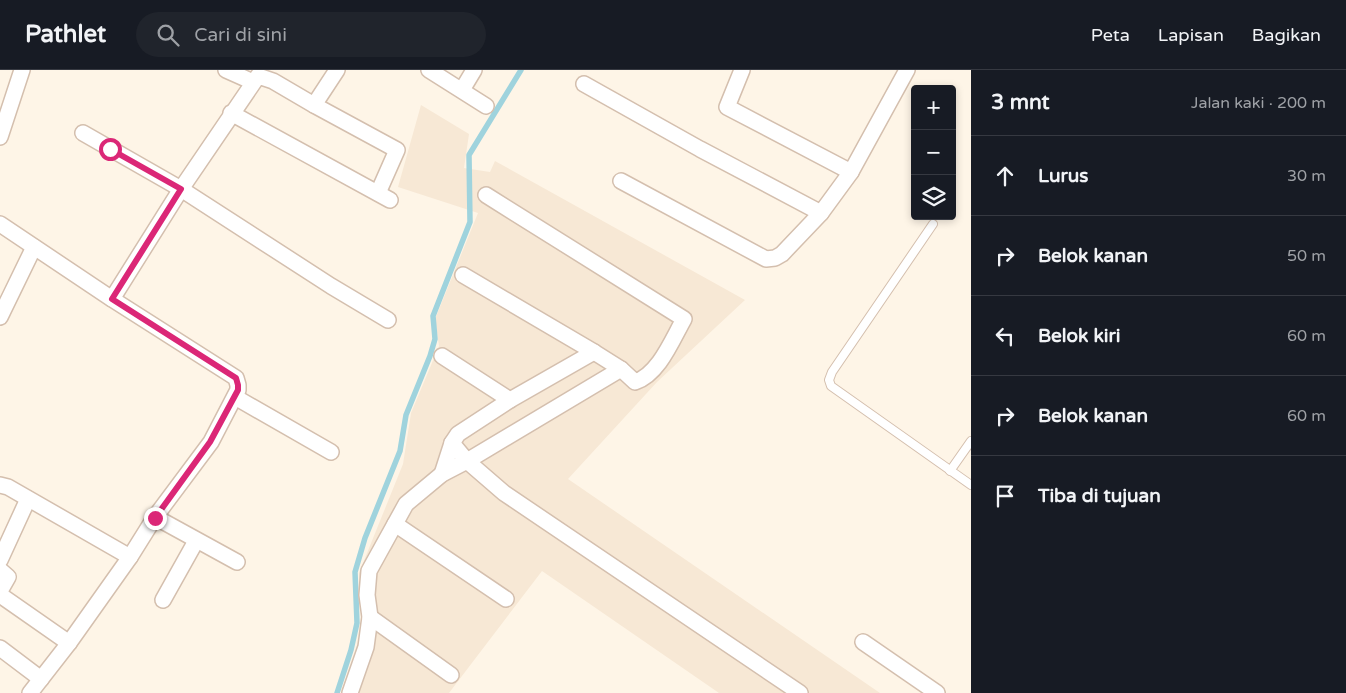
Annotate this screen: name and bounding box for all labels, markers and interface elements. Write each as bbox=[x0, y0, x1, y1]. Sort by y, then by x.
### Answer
search box bbox=[136, 12, 486, 57]
text: Pathlet bbox=[25, 20, 106, 49]
icon: search bbox=[154, 21, 182, 49]
text: Cari di sini bbox=[194, 24, 287, 46]
text: Peta bbox=[1091, 24, 1130, 46]
text: Lapisan bbox=[1158, 24, 1224, 46]
text: Bagikan bbox=[1252, 24, 1321, 46]
map controls bbox=[911, 85, 956, 220]
button: + bbox=[911, 85, 956, 130]
text: 3 mnt bbox=[991, 90, 1050, 115]
text: Jalan kaki · 200 m bbox=[1191, 93, 1326, 113]
button: − bbox=[911, 130, 956, 175]
route start bbox=[99, 138, 122, 161]
icon: ahead bbox=[991, 162, 1019, 190]
text: Lurus bbox=[1038, 165, 1088, 187]
text: 30 m bbox=[1287, 166, 1326, 186]
button: layers bbox=[911, 175, 956, 220]
icon: right bbox=[991, 242, 1019, 270]
text: Belok kanan bbox=[1038, 245, 1148, 267]
text: 50 m bbox=[1287, 246, 1326, 266]
icon: left bbox=[991, 322, 1019, 350]
text: Belok kiri bbox=[1038, 325, 1121, 347]
text: 60 m bbox=[1287, 326, 1326, 346]
icon: right bbox=[991, 402, 1019, 430]
text: Belok kanan bbox=[1038, 405, 1148, 427]
text: 60 m bbox=[1287, 406, 1326, 426]
icon: arrive bbox=[991, 482, 1019, 510]
text: Tiba di tujuan bbox=[1038, 485, 1161, 507]
route end bbox=[144, 507, 167, 530]

